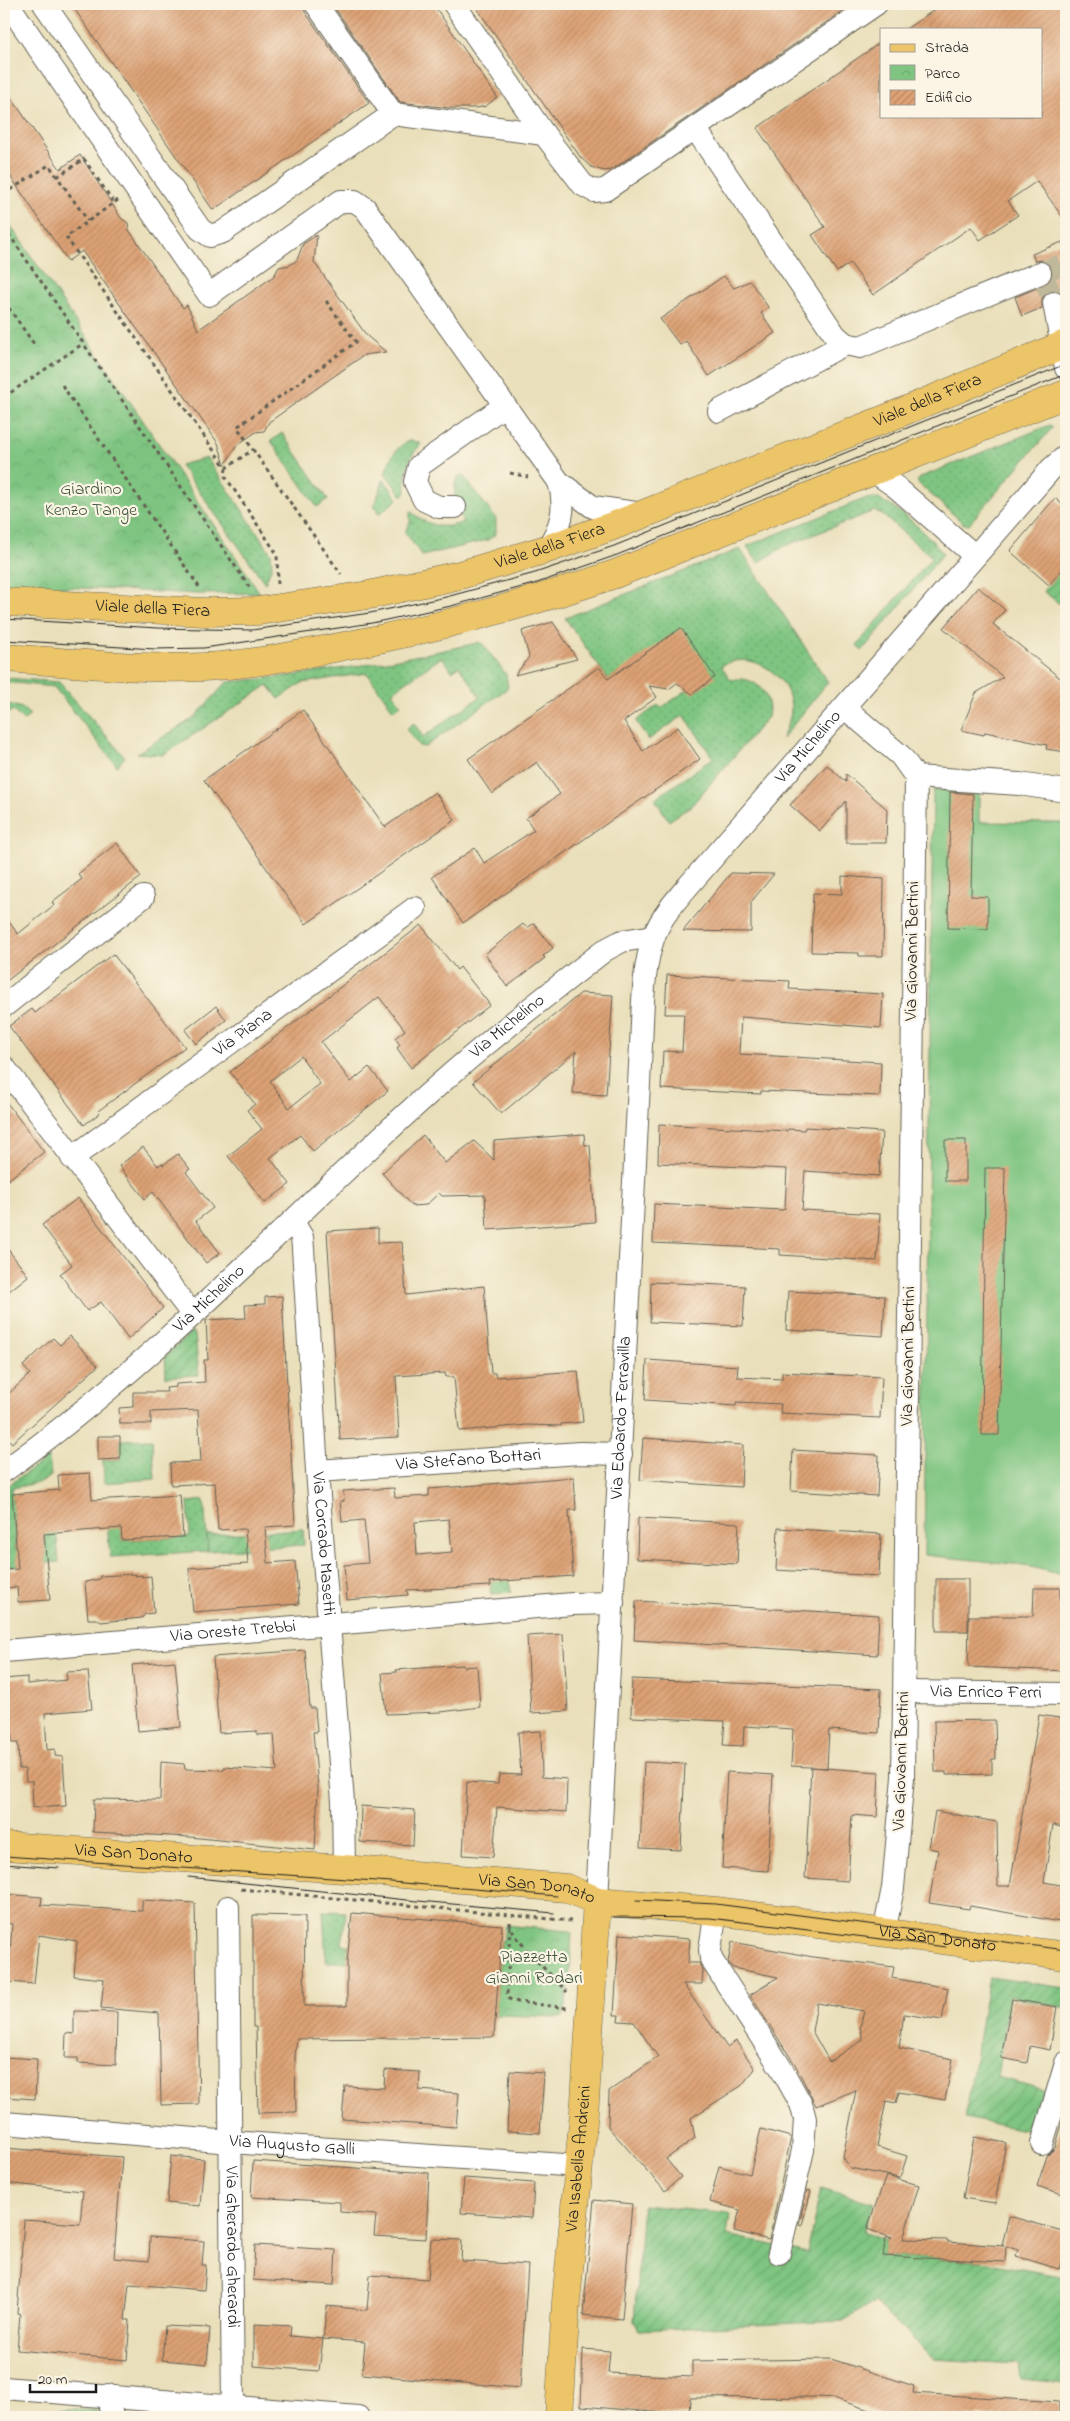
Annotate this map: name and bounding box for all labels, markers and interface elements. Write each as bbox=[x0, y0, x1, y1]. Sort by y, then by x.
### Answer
legend bbox=[880, 28, 1042, 118]
text: Strada bbox=[925, 37, 969, 59]
text: Parco bbox=[925, 63, 960, 85]
text: Edificio bbox=[925, 87, 972, 109]
street label: Viale della Fiera bbox=[869, 367, 986, 435]
park label: Giardino Kenzo Tange bbox=[45, 477, 138, 525]
street label: Viale della Fiera bbox=[491, 517, 609, 577]
street label: Viale della Fiera bbox=[94, 594, 210, 625]
street label: Via Michelino bbox=[769, 705, 848, 791]
street label: Via Giovanni Bertini bbox=[899, 881, 927, 1022]
street label: Via Michelino bbox=[464, 988, 551, 1066]
street label: Via Piana bbox=[207, 1003, 278, 1064]
street label: Via Michelino bbox=[167, 1259, 251, 1340]
street label: Via Giovanni Bertini bbox=[895, 1286, 923, 1427]
street label: Via Edoardo Ferravilla bbox=[605, 1335, 639, 1501]
street label: Via Stefano Bottari bbox=[394, 1443, 542, 1479]
street label: Via Corrado Masetti bbox=[304, 1470, 341, 1617]
street label: Via Oreste Trebbi bbox=[168, 1614, 297, 1650]
street label: Via Enrico Ferri bbox=[929, 1679, 1042, 1707]
street label: Via Giovanni Bertini bbox=[887, 1691, 917, 1832]
street label: Via San Donato bbox=[73, 1838, 194, 1872]
street label: Via San Donato bbox=[477, 1867, 599, 1912]
street label: Via San Donato bbox=[876, 1919, 998, 1960]
park label: Piazzetta Gianni Rodari bbox=[485, 1945, 583, 1992]
street label: Via Isabella Andreini bbox=[560, 2085, 599, 2234]
street label: Via Augusto Galli bbox=[227, 2129, 356, 2164]
street label: Via Gherardo Gherardi bbox=[218, 2165, 245, 2328]
scale bar bbox=[30, 2361, 96, 2393]
text: 20 m bbox=[38, 2369, 68, 2391]

